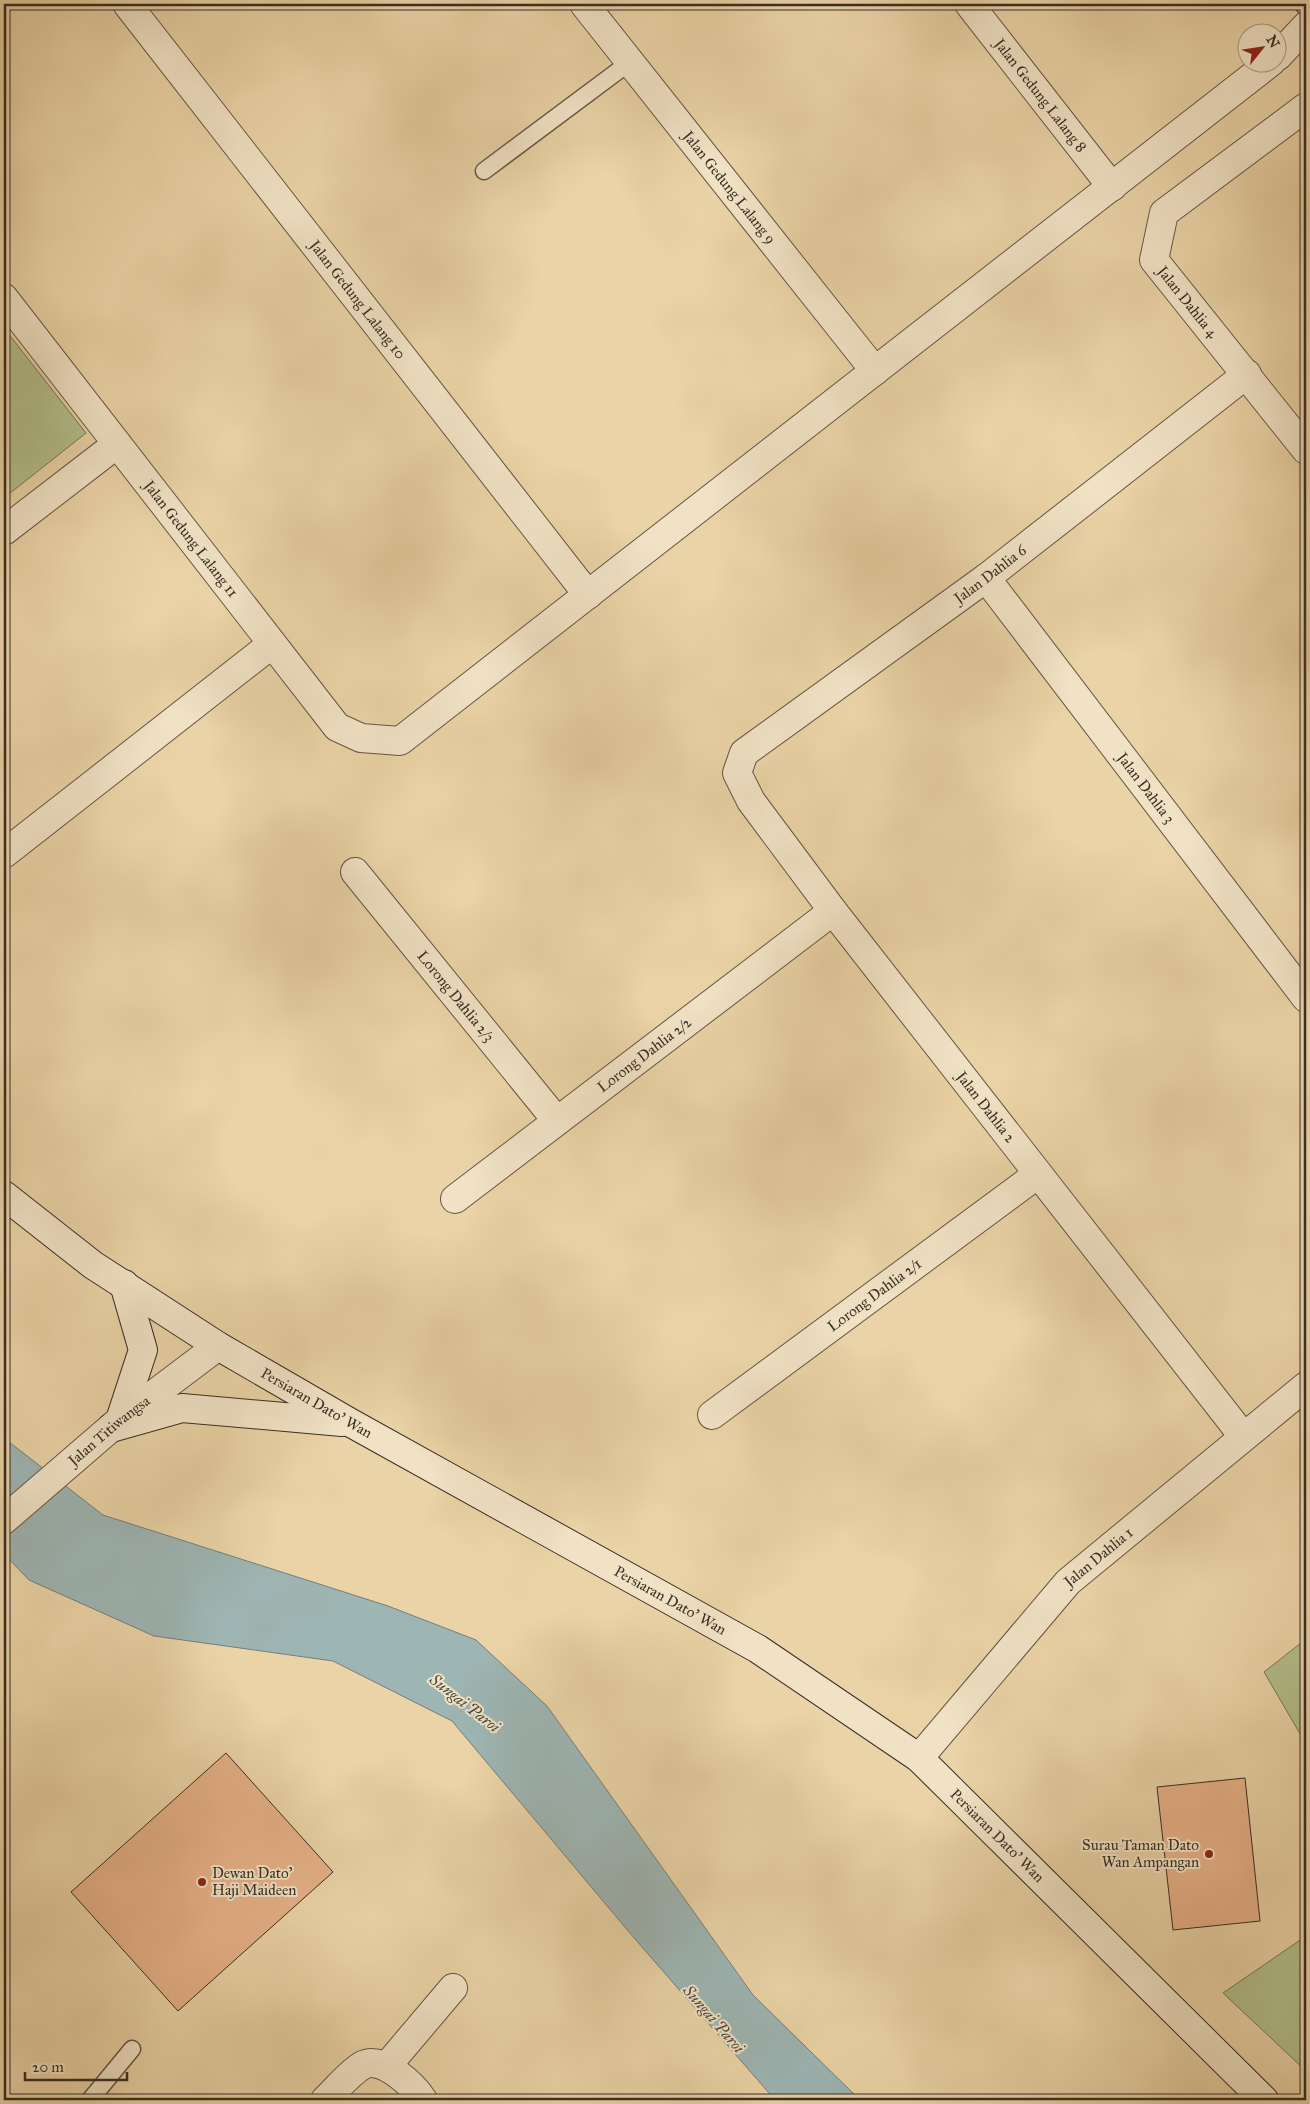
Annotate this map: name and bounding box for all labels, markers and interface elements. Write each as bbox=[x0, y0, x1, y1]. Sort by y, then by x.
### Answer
north arrow bbox=[1238, 22, 1288, 72]
text: N bbox=[1262, 32, 1283, 51]
street label: Jalan Gedung Lalang 8 bbox=[988, 33, 1090, 156]
street label: Jalan Gedung Lalang 9 bbox=[677, 126, 780, 247]
street label: Jalan Gedung Lalang 10 bbox=[304, 235, 410, 363]
street label: Jalan Dahlia 4 bbox=[1152, 261, 1222, 342]
street label: Jalan Gedung Lalang 11 bbox=[138, 475, 242, 601]
street label: Jalan Dahlia 6 bbox=[949, 540, 1031, 609]
street label: Jalan Dahlia 3 bbox=[1111, 747, 1179, 827]
street label: Lorong Dahlia 2/3 bbox=[414, 947, 498, 1045]
street label: Lorong Dahlia 2/2 bbox=[594, 1013, 695, 1096]
street label: Jalan Dahlia 2 bbox=[951, 1066, 1020, 1147]
street label: Lorong Dahlia 2/1 bbox=[824, 1254, 925, 1335]
street label: Persiaran Dato' Wan bbox=[258, 1364, 375, 1442]
street label: Jalan Titiwangsa bbox=[63, 1391, 154, 1472]
street label: Jalan Dahlia 1 bbox=[1059, 1523, 1137, 1593]
street label: Persiaran Dato' Wan bbox=[611, 1562, 729, 1639]
water label: Sungai Paroi bbox=[425, 1669, 504, 1737]
street label: Persiaran Dato' Wan bbox=[946, 1785, 1048, 1886]
place label: Surau Taman Dato Wan Ampangan bbox=[1082, 1836, 1199, 1871]
marker: Surau Taman Dato Wan Ampangan bbox=[1203, 1848, 1215, 1860]
place label: Dewan Dato' Haji Maideen bbox=[212, 1864, 296, 1899]
marker: Dewan Dato' Haji Maideen bbox=[196, 1876, 208, 1888]
water label: Sungai Paroi bbox=[679, 1980, 749, 2057]
scale bar bbox=[25, 2049, 128, 2081]
text: 20 m bbox=[32, 2058, 64, 2076]

